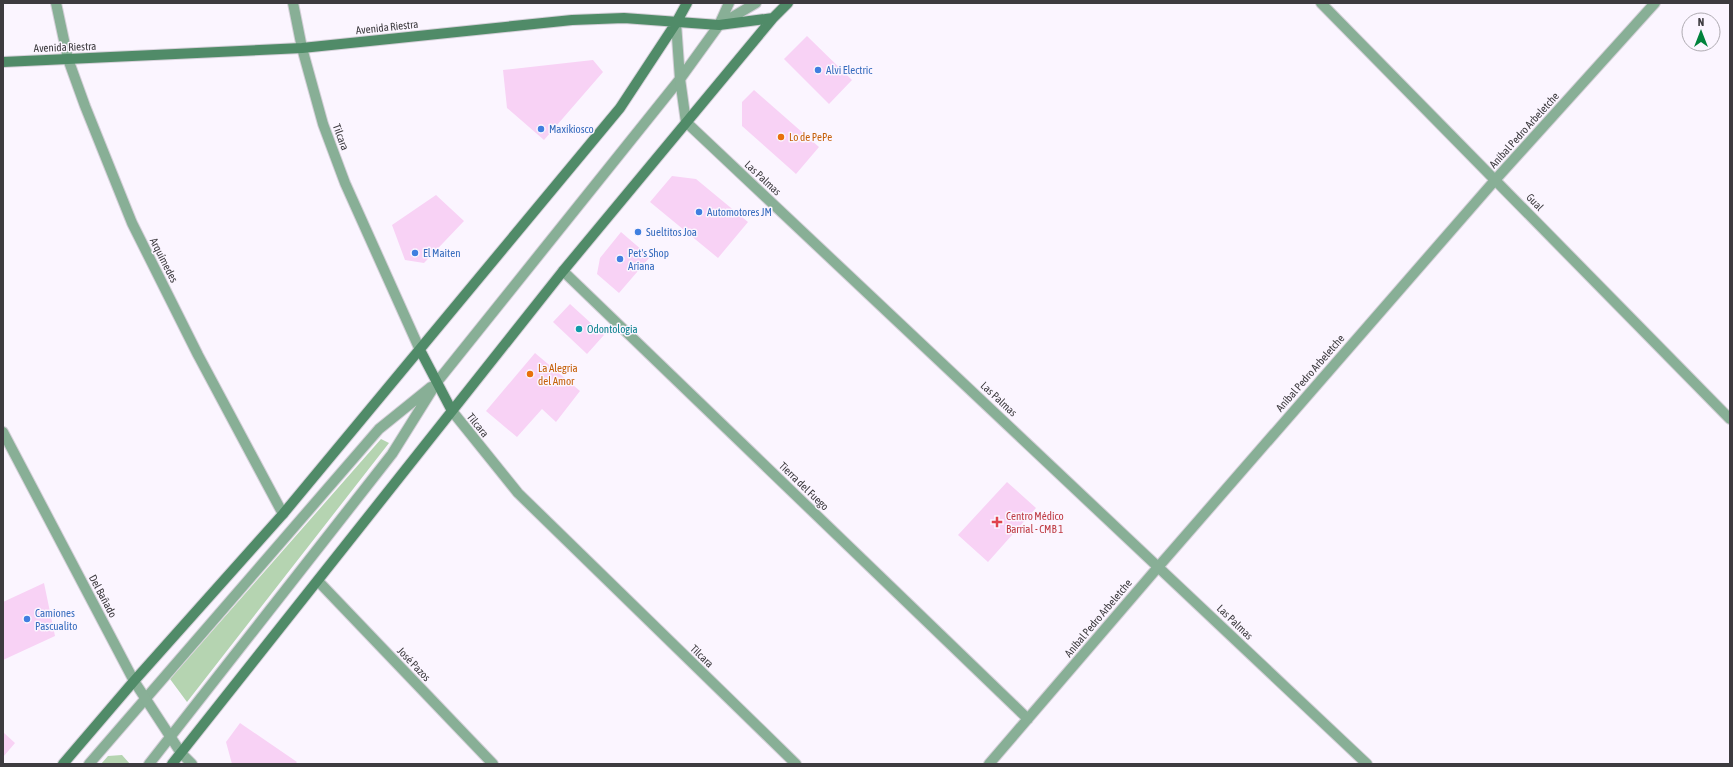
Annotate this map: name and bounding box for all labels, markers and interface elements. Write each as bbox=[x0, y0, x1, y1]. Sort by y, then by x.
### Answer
north arrow bbox=[1681, 12, 1721, 52]
text: N bbox=[1698, 16, 1704, 28]
street label: Avenida Riestra bbox=[355, 18, 419, 36]
street label: Avenida Riestra bbox=[33, 40, 97, 54]
place label: Alvi Electric bbox=[826, 64, 873, 76]
marker: Alvi Electric bbox=[813, 65, 823, 75]
street label: Aníbal Pedro Arbeletche bbox=[1487, 90, 1561, 170]
street label: Tilcara bbox=[331, 122, 351, 152]
place label: Maxikiosco bbox=[549, 123, 594, 135]
marker: Maxikiosco bbox=[536, 124, 546, 134]
place label: Lo de PePe bbox=[789, 131, 832, 143]
marker: Lo de PePe bbox=[776, 132, 786, 142]
street label: Las Palmas bbox=[742, 158, 784, 198]
street label: Gual bbox=[1524, 191, 1546, 213]
place label: Automotores JM bbox=[707, 206, 772, 218]
marker: Automotores JM bbox=[694, 207, 704, 217]
place label: Sueltitos Joa bbox=[646, 226, 697, 238]
marker: Sueltitos Joa bbox=[633, 227, 643, 237]
street label: Arquímedes bbox=[148, 236, 180, 284]
place label: El Maiten bbox=[423, 247, 461, 259]
place label: Pet's Shop Ariana bbox=[628, 247, 669, 272]
marker: El Maiten bbox=[410, 248, 420, 258]
marker: Pet's Shop Ariana bbox=[615, 254, 625, 264]
place label: Odontologia bbox=[587, 323, 638, 335]
marker: Odontologia bbox=[574, 324, 584, 334]
street label: Aníbal Pedro Arbeletche bbox=[1273, 332, 1347, 414]
place label: La Alegria del Amor bbox=[538, 362, 578, 387]
marker: La Alegria del Amor bbox=[525, 369, 535, 379]
street label: Las Palmas bbox=[978, 379, 1020, 419]
street label: Tilcara bbox=[465, 411, 491, 439]
street label: Tierra del Fuego bbox=[777, 459, 831, 513]
place label: Centro Médico Barrial - CMB 1 bbox=[1006, 510, 1064, 535]
marker: Centro Médico Barrial - CMB 1 bbox=[991, 516, 1003, 528]
street label: Del Bañado bbox=[87, 573, 119, 619]
street label: Aníbal Pedro Arbeletche bbox=[1062, 577, 1134, 659]
street label: Las Palmas bbox=[1215, 602, 1255, 642]
place label: Camiones Pascualito bbox=[35, 607, 77, 632]
marker: Camiones Pascualito bbox=[22, 614, 32, 624]
street label: Tilcara bbox=[688, 642, 716, 670]
street label: José Pazos bbox=[395, 645, 433, 683]

